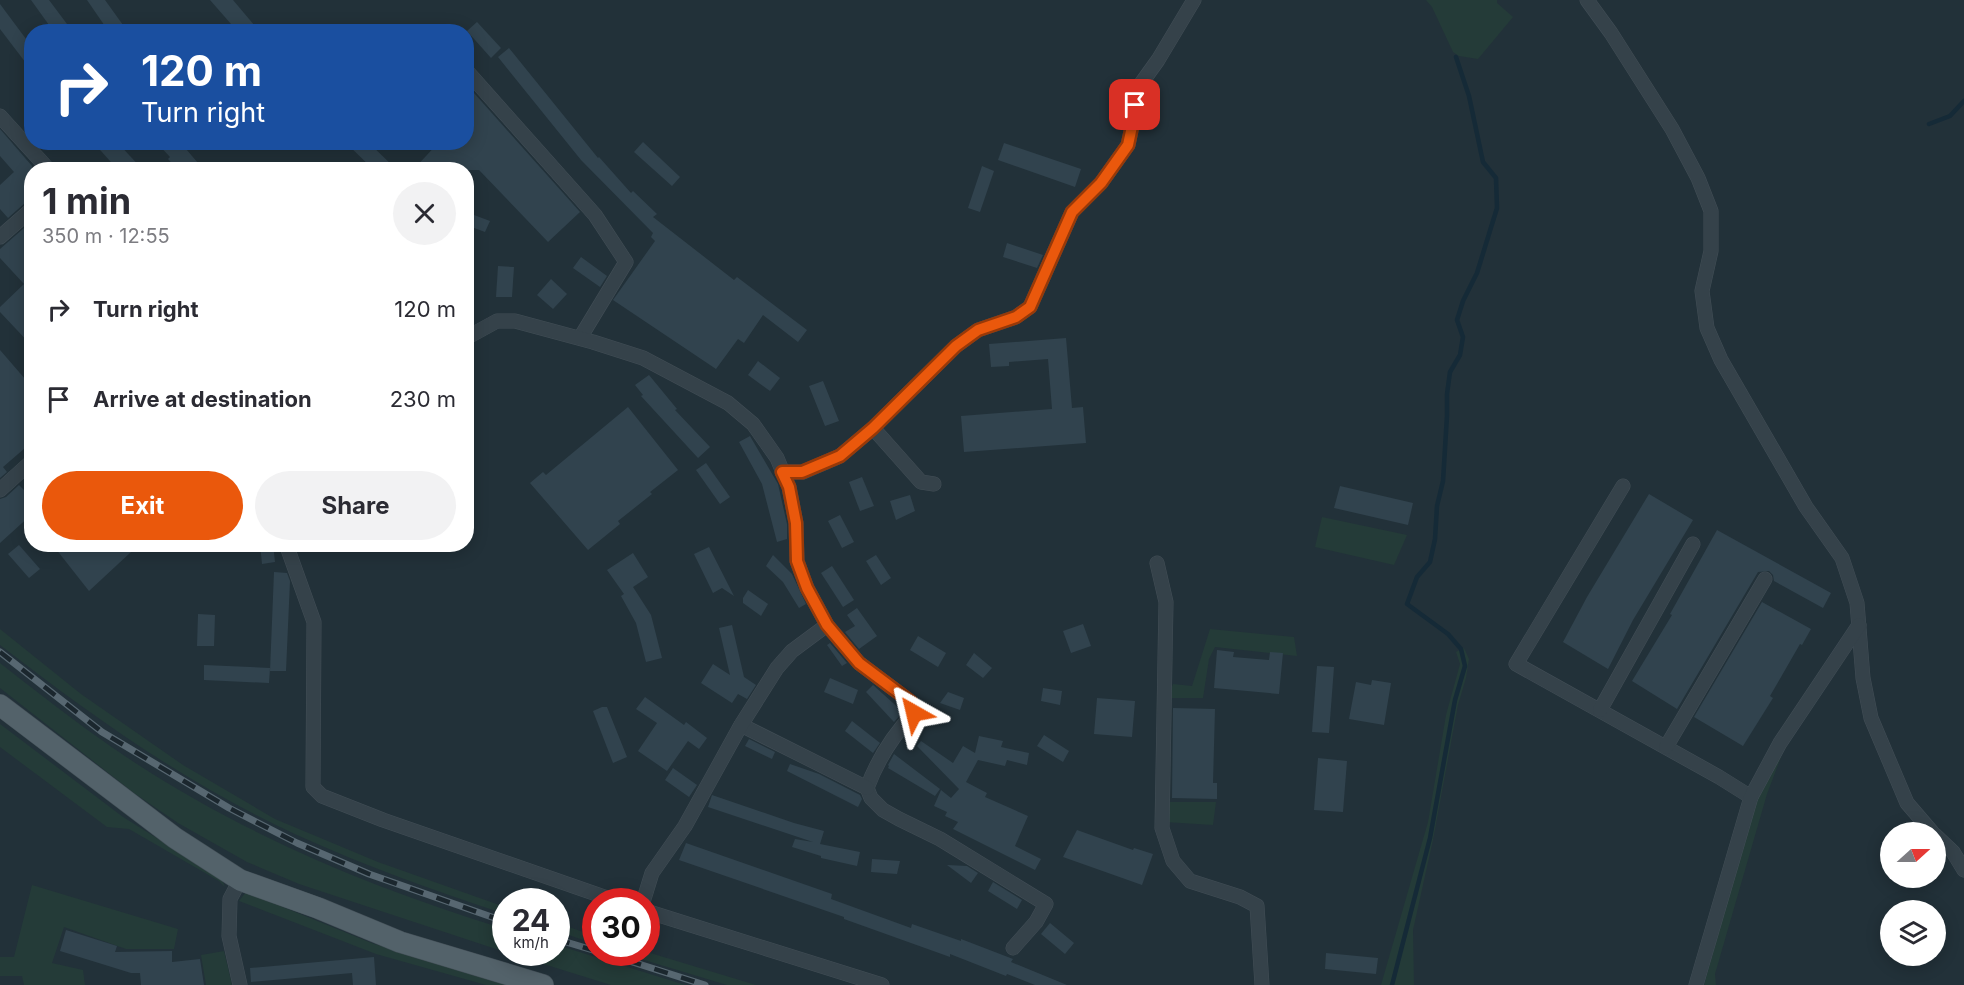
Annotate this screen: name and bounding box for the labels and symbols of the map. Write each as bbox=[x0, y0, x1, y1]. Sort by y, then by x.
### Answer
pin bbox=[1109, 79, 1160, 130]
position arrow bbox=[882, 681, 946, 745]
north arrow bbox=[1880, 822, 1946, 888]
speed limit sign: 30 bbox=[582, 888, 660, 966]

